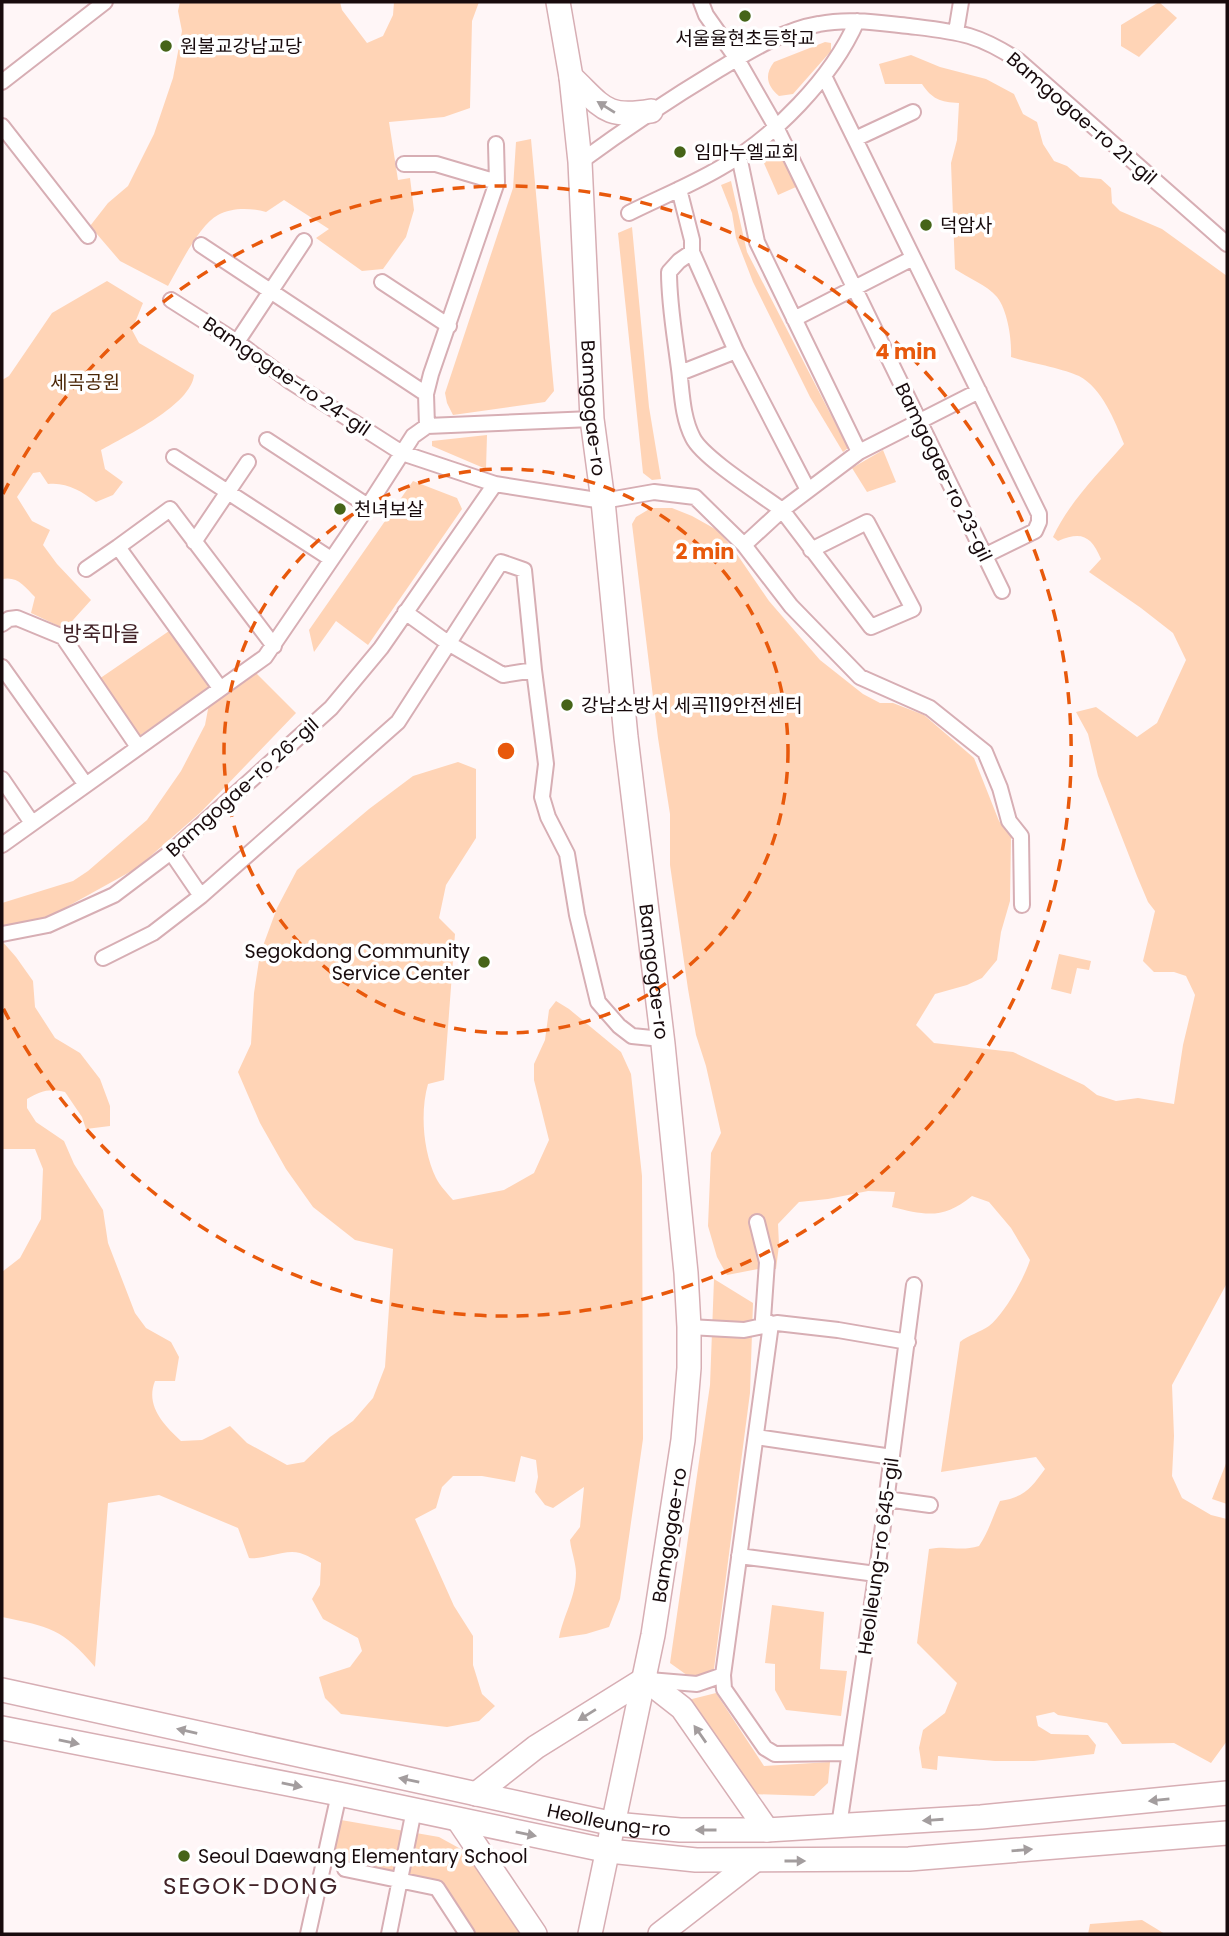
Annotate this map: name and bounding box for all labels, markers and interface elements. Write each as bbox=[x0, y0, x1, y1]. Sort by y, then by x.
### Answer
marker: 서울율현초등학교 bbox=[737, 8, 753, 24]
place label: 서울율현초등학교 bbox=[675, 25, 815, 52]
place label: 원불교강남교당 bbox=[180, 33, 302, 60]
marker: 원불교강남교당 bbox=[158, 38, 174, 54]
street label: Bamgogae-ro 21-gil bbox=[1001, 46, 1163, 191]
one-way arrow bbox=[597, 101, 616, 113]
place label: 임마누엘교회 bbox=[694, 139, 799, 166]
marker: 임마누엘교회 bbox=[672, 144, 688, 160]
place label: 덕암사 bbox=[940, 212, 992, 239]
marker: 덕암사 bbox=[918, 217, 934, 233]
street label: Bamgogae-ro 24-gil bbox=[198, 310, 376, 443]
text: 4 min bbox=[875, 337, 937, 366]
street label: Bamgogae-ro bbox=[574, 339, 613, 478]
park label: 세곡공원 bbox=[50, 369, 120, 396]
street label: Bamgogae-ro 23-gil bbox=[888, 378, 999, 566]
place label: 천녀보살 bbox=[354, 496, 424, 523]
marker: 천녀보살 bbox=[332, 501, 348, 517]
text: 2 min bbox=[675, 537, 735, 566]
district label: 방죽마을 bbox=[62, 619, 140, 648]
place label: 강남소방서 세곡119안전센터 bbox=[581, 692, 802, 719]
marker: 강남소방서 세곡119안전센터 bbox=[559, 697, 575, 713]
street label: Bamgogae-ro 26-gil bbox=[160, 711, 325, 863]
centre of rings bbox=[494, 739, 518, 763]
street label: Bamgogae-ro bbox=[632, 902, 675, 1041]
place label: Segokdong Community Service Center bbox=[245, 938, 470, 987]
marker: Segokdong Community Service Center bbox=[476, 954, 492, 970]
street label: Heolleung-ro 645-gil bbox=[851, 1456, 906, 1656]
street label: Bamgogae-ro bbox=[646, 1466, 693, 1604]
one-way arrow bbox=[577, 1709, 596, 1722]
one-way arrow bbox=[176, 1725, 198, 1736]
one-way arrow bbox=[694, 1725, 708, 1743]
one-way arrow bbox=[58, 1737, 80, 1748]
one-way arrow bbox=[398, 1774, 420, 1785]
one-way arrow bbox=[281, 1780, 303, 1791]
one-way arrow bbox=[1148, 1794, 1170, 1805]
street label: Heolleung-ro bbox=[544, 1797, 672, 1843]
one-way arrow bbox=[922, 1815, 944, 1826]
one-way arrow bbox=[694, 1824, 716, 1836]
one-way arrow bbox=[515, 1828, 537, 1839]
place label: Seoul Daewang Elementary School bbox=[198, 1843, 528, 1870]
one-way arrow bbox=[1011, 1844, 1033, 1855]
marker: Seoul Daewang Elementary School bbox=[176, 1848, 192, 1864]
one-way arrow bbox=[784, 1855, 806, 1867]
district label: SEGOK-DONG bbox=[163, 1870, 339, 1902]

